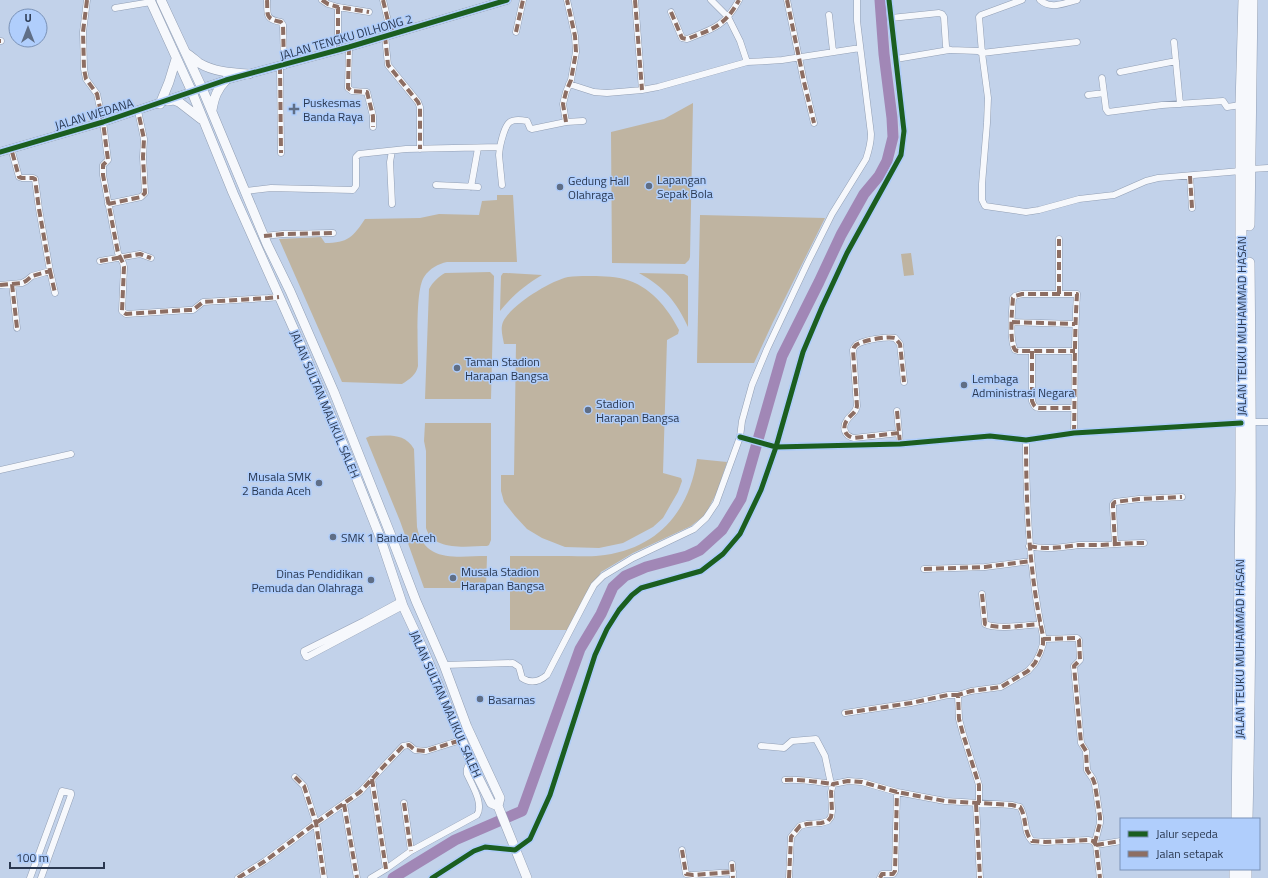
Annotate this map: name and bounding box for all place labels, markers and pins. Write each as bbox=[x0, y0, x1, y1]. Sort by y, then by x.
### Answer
place label: Puskesmas Banda Raya bbox=[303, 93, 363, 126]
marker: Puskesmas Banda Raya bbox=[288, 103, 300, 115]
place label: Lapangan Sepak Bola bbox=[657, 170, 713, 203]
place label: Gedung Hall Olahraga bbox=[568, 171, 629, 204]
marker: Lapangan Sepak Bola bbox=[644, 181, 654, 191]
marker: Gedung Hall Olahraga bbox=[555, 182, 565, 192]
place label: Taman Stadion Harapan Bangsa bbox=[465, 352, 548, 385]
marker: Taman Stadion Harapan Bangsa bbox=[452, 363, 462, 373]
place label: Lembaga Administrasi Negara bbox=[972, 369, 1074, 402]
marker: Lembaga Administrasi Negara bbox=[959, 380, 969, 390]
place label: Stadion Harapan Bangsa bbox=[596, 394, 679, 427]
marker: Stadion Harapan Bangsa bbox=[583, 405, 593, 415]
place label: Musala SMK 2 Banda Aceh bbox=[242, 467, 311, 500]
marker: Musala SMK 2 Banda Aceh bbox=[314, 478, 324, 488]
place label: SMK 1 Banda Aceh bbox=[341, 528, 436, 547]
marker: SMK 1 Banda Aceh bbox=[328, 532, 338, 542]
place label: Musala Stadion Harapan Bangsa bbox=[461, 562, 544, 595]
place label: Dinas Pendidikan Pemuda dan Olahraga bbox=[252, 564, 363, 597]
marker: Musala Stadion Harapan Bangsa bbox=[448, 573, 458, 583]
marker: Dinas Pendidikan Pemuda dan Olahraga bbox=[366, 575, 376, 585]
place label: Basarnas bbox=[488, 690, 536, 709]
marker: Basarnas bbox=[475, 694, 485, 704]

